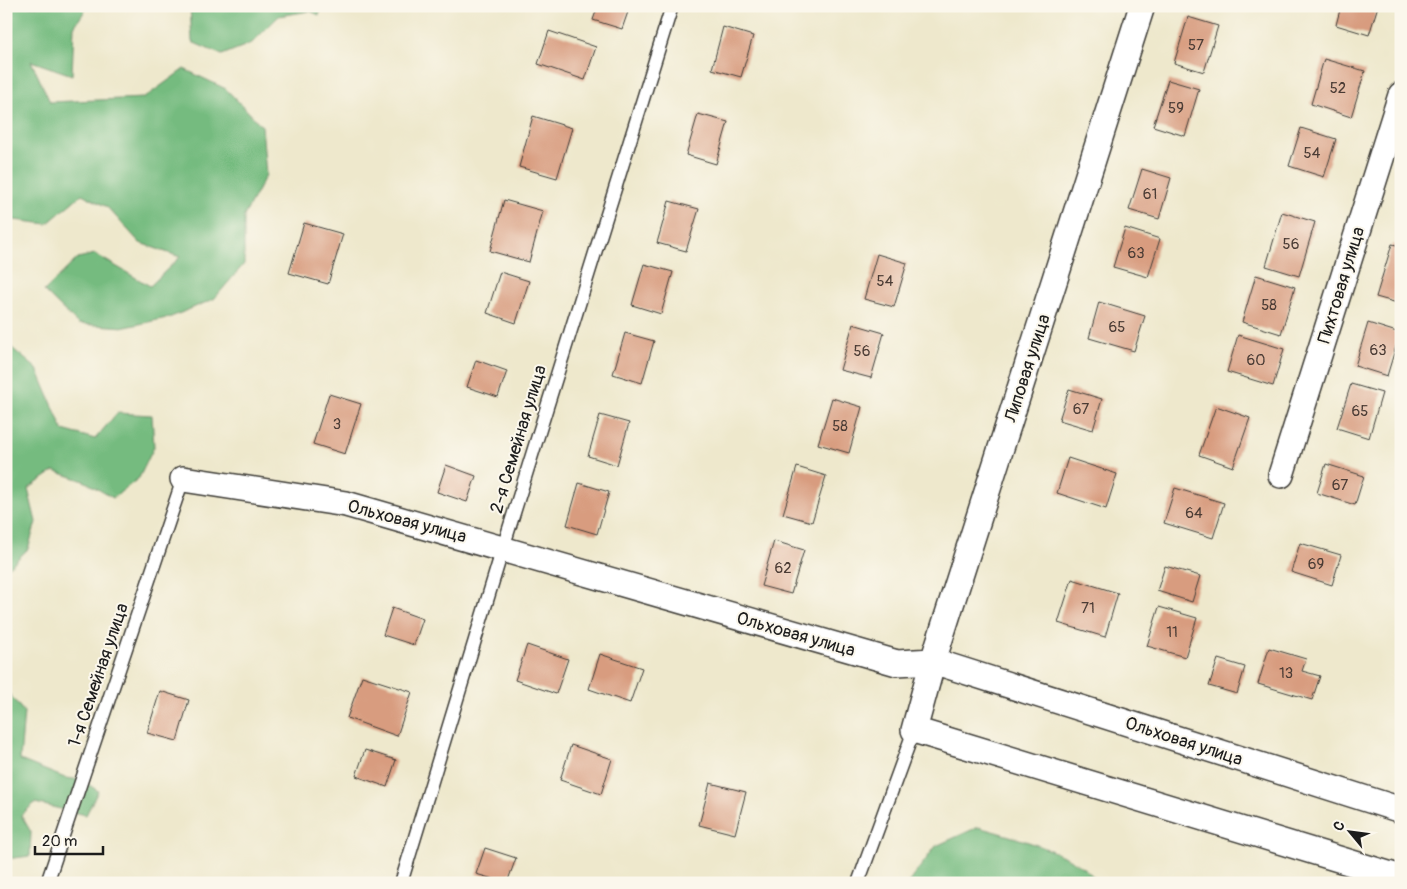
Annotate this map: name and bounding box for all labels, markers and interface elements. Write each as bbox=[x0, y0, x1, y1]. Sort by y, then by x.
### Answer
house number: 57 bbox=[1188, 36, 1204, 55]
house number: 52 bbox=[1330, 79, 1346, 98]
house number: 59 bbox=[1168, 99, 1184, 118]
house number: 54 bbox=[1304, 144, 1321, 163]
house number: 61 bbox=[1143, 185, 1157, 204]
street label: Пихтовая улица bbox=[1313, 224, 1370, 346]
house number: 56 bbox=[1283, 235, 1299, 254]
house number: 63 bbox=[1127, 244, 1145, 263]
house number: 54 bbox=[877, 272, 894, 291]
house number: 58 bbox=[1261, 296, 1277, 315]
street label: Липовая улица bbox=[999, 311, 1056, 426]
house number: 65 bbox=[1109, 318, 1125, 337]
house number: 63 bbox=[1369, 341, 1387, 360]
house number: 56 bbox=[854, 342, 870, 361]
house number: 60 bbox=[1247, 351, 1265, 370]
street label: 2-я Семейная улица bbox=[485, 362, 552, 516]
house number: 67 bbox=[1073, 400, 1089, 419]
house number: 65 bbox=[1352, 402, 1368, 421]
house number: 3 bbox=[333, 415, 341, 434]
house number: 58 bbox=[832, 417, 848, 436]
house number: 67 bbox=[1332, 476, 1348, 495]
street label: Ольховая улица bbox=[345, 495, 469, 548]
house number: 64 bbox=[1185, 504, 1203, 523]
house number: 69 bbox=[1308, 555, 1324, 574]
house number: 62 bbox=[774, 559, 792, 578]
house number: 71 bbox=[1081, 599, 1095, 618]
street label: 1-я Семейная улица bbox=[63, 600, 134, 750]
street label: Ольховая улица bbox=[734, 607, 858, 662]
house number: 11 bbox=[1166, 623, 1178, 642]
house number: 13 bbox=[1279, 664, 1293, 683]
street label: Ольховая улица bbox=[1122, 712, 1246, 771]
north arrow bbox=[1324, 806, 1374, 856]
text: С bbox=[1330, 818, 1349, 834]
scale bar bbox=[35, 824, 102, 856]
text: 20 m bbox=[42, 832, 77, 851]

